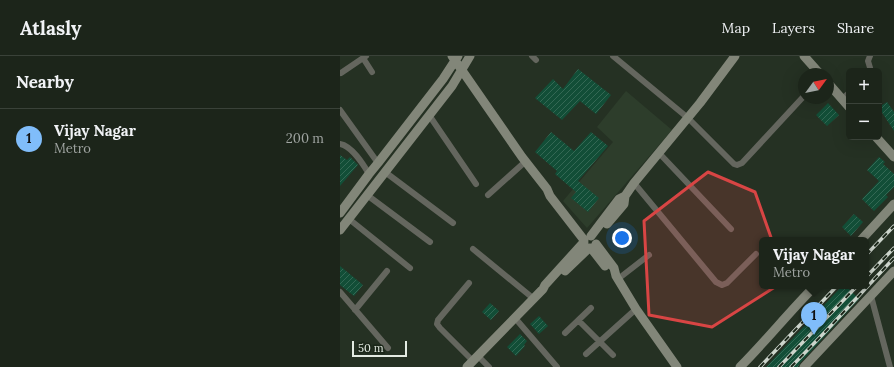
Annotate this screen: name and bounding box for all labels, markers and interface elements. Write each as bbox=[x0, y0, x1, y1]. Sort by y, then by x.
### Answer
text: Atlasly bbox=[20, 16, 81, 40]
text: Map bbox=[722, 19, 750, 37]
text: Layers bbox=[772, 19, 815, 37]
text: Share bbox=[837, 19, 874, 37]
north arrow bbox=[798, 68, 834, 104]
map controls bbox=[846, 68, 882, 140]
button: + bbox=[846, 68, 882, 104]
text: Nearby bbox=[16, 71, 74, 93]
button: − bbox=[846, 104, 882, 140]
text: Vijay Nagar bbox=[54, 121, 136, 140]
text: 1 bbox=[26, 130, 32, 147]
text: 200 m bbox=[286, 130, 324, 147]
text: Metro bbox=[54, 140, 91, 157]
your location bbox=[612, 228, 632, 248]
popup bbox=[759, 237, 869, 289]
text: Vijay Nagar bbox=[773, 245, 855, 264]
text: Metro bbox=[773, 264, 810, 281]
pin: 1 bbox=[801, 302, 827, 335]
scale bar bbox=[352, 339, 407, 358]
text: 50 m bbox=[358, 341, 384, 355]

